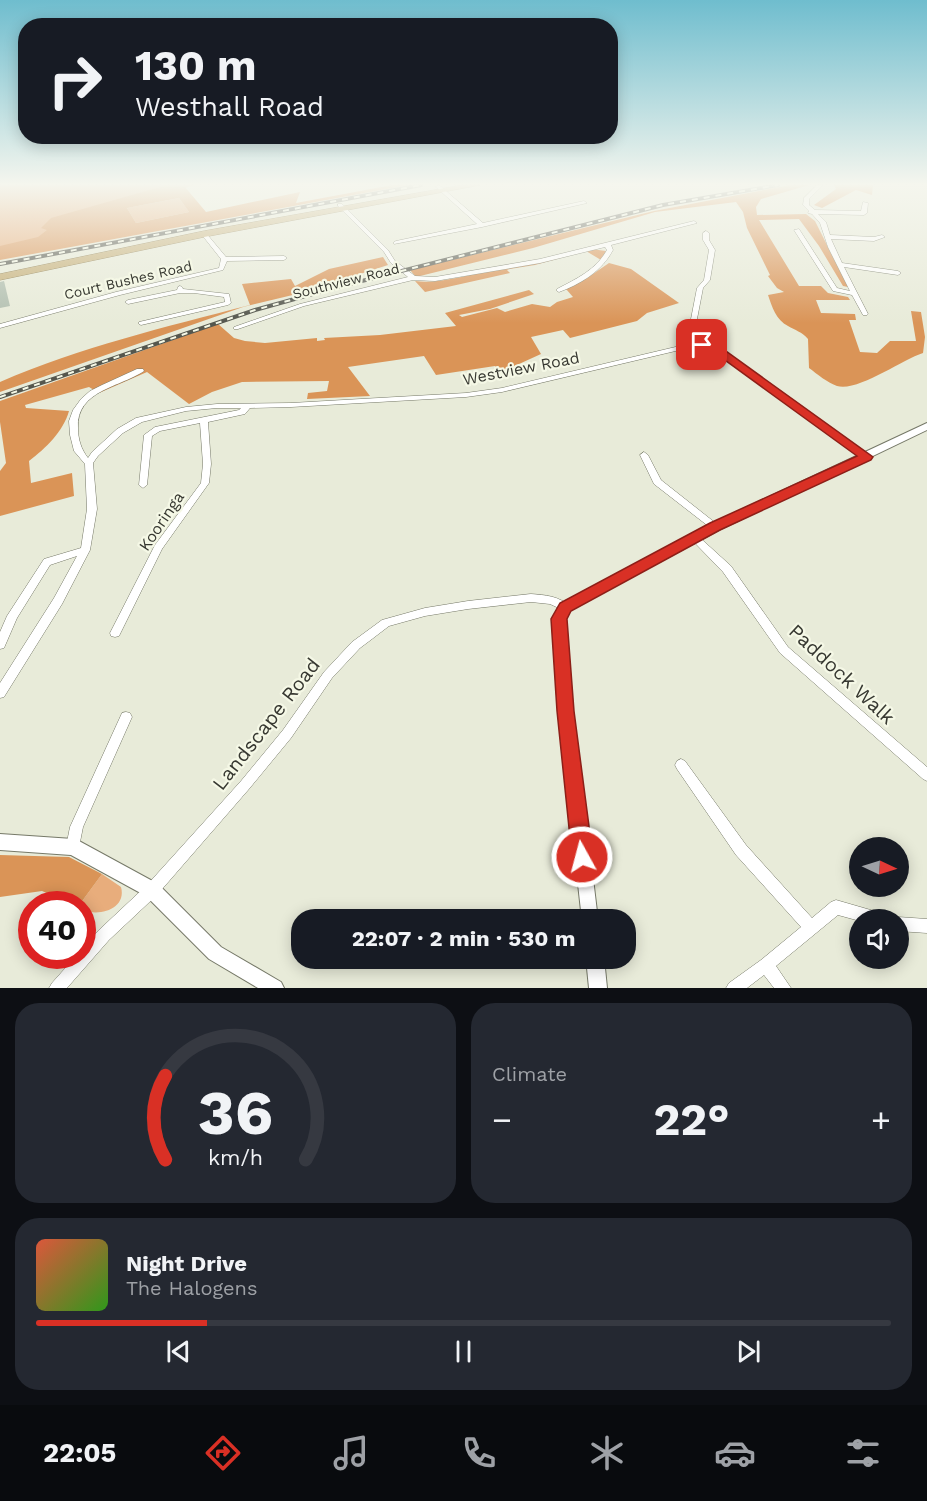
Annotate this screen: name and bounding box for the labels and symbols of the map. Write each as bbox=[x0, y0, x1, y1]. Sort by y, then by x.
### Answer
street label: Court Bushes Road bbox=[62, 257, 194, 303]
street label: Southview Road bbox=[291, 260, 401, 302]
pin bbox=[676, 319, 727, 370]
street label: Westview Road bbox=[461, 348, 581, 389]
street label: Kooringa bbox=[135, 488, 188, 554]
street label: Paddock Walk bbox=[784, 619, 900, 729]
street label: Landscape Road bbox=[207, 653, 325, 795]
position arrow bbox=[550, 825, 614, 889]
north arrow bbox=[849, 837, 909, 897]
speed limit sign: 40 bbox=[18, 891, 96, 969]

